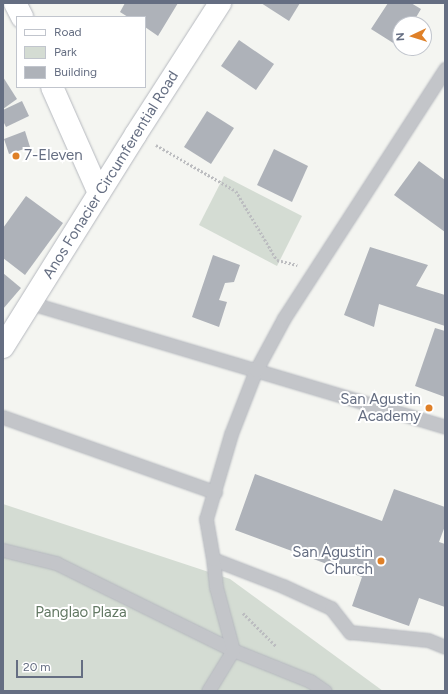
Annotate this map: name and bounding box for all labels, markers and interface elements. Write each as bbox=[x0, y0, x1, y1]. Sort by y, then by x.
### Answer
legend bbox=[16, 16, 146, 88]
north arrow bbox=[392, 16, 432, 56]
text: Road bbox=[54, 25, 82, 39]
text: N bbox=[394, 32, 407, 42]
text: Park bbox=[54, 45, 77, 59]
text: Building bbox=[54, 65, 97, 79]
street label: Anos Fonacier Circumferential Road bbox=[39, 68, 183, 282]
place label: 7-Eleven bbox=[24, 147, 83, 165]
marker: 7-Eleven bbox=[11, 151, 21, 161]
place label: San Agustin Academy bbox=[340, 390, 421, 425]
marker: San Agustin Academy bbox=[424, 403, 434, 413]
place label: San Agustin Church bbox=[292, 543, 373, 578]
marker: San Agustin Church bbox=[376, 556, 386, 566]
park label: Panglao Plaza bbox=[35, 604, 127, 622]
scale bar bbox=[18, 652, 85, 678]
text: 20 m bbox=[23, 660, 51, 674]

